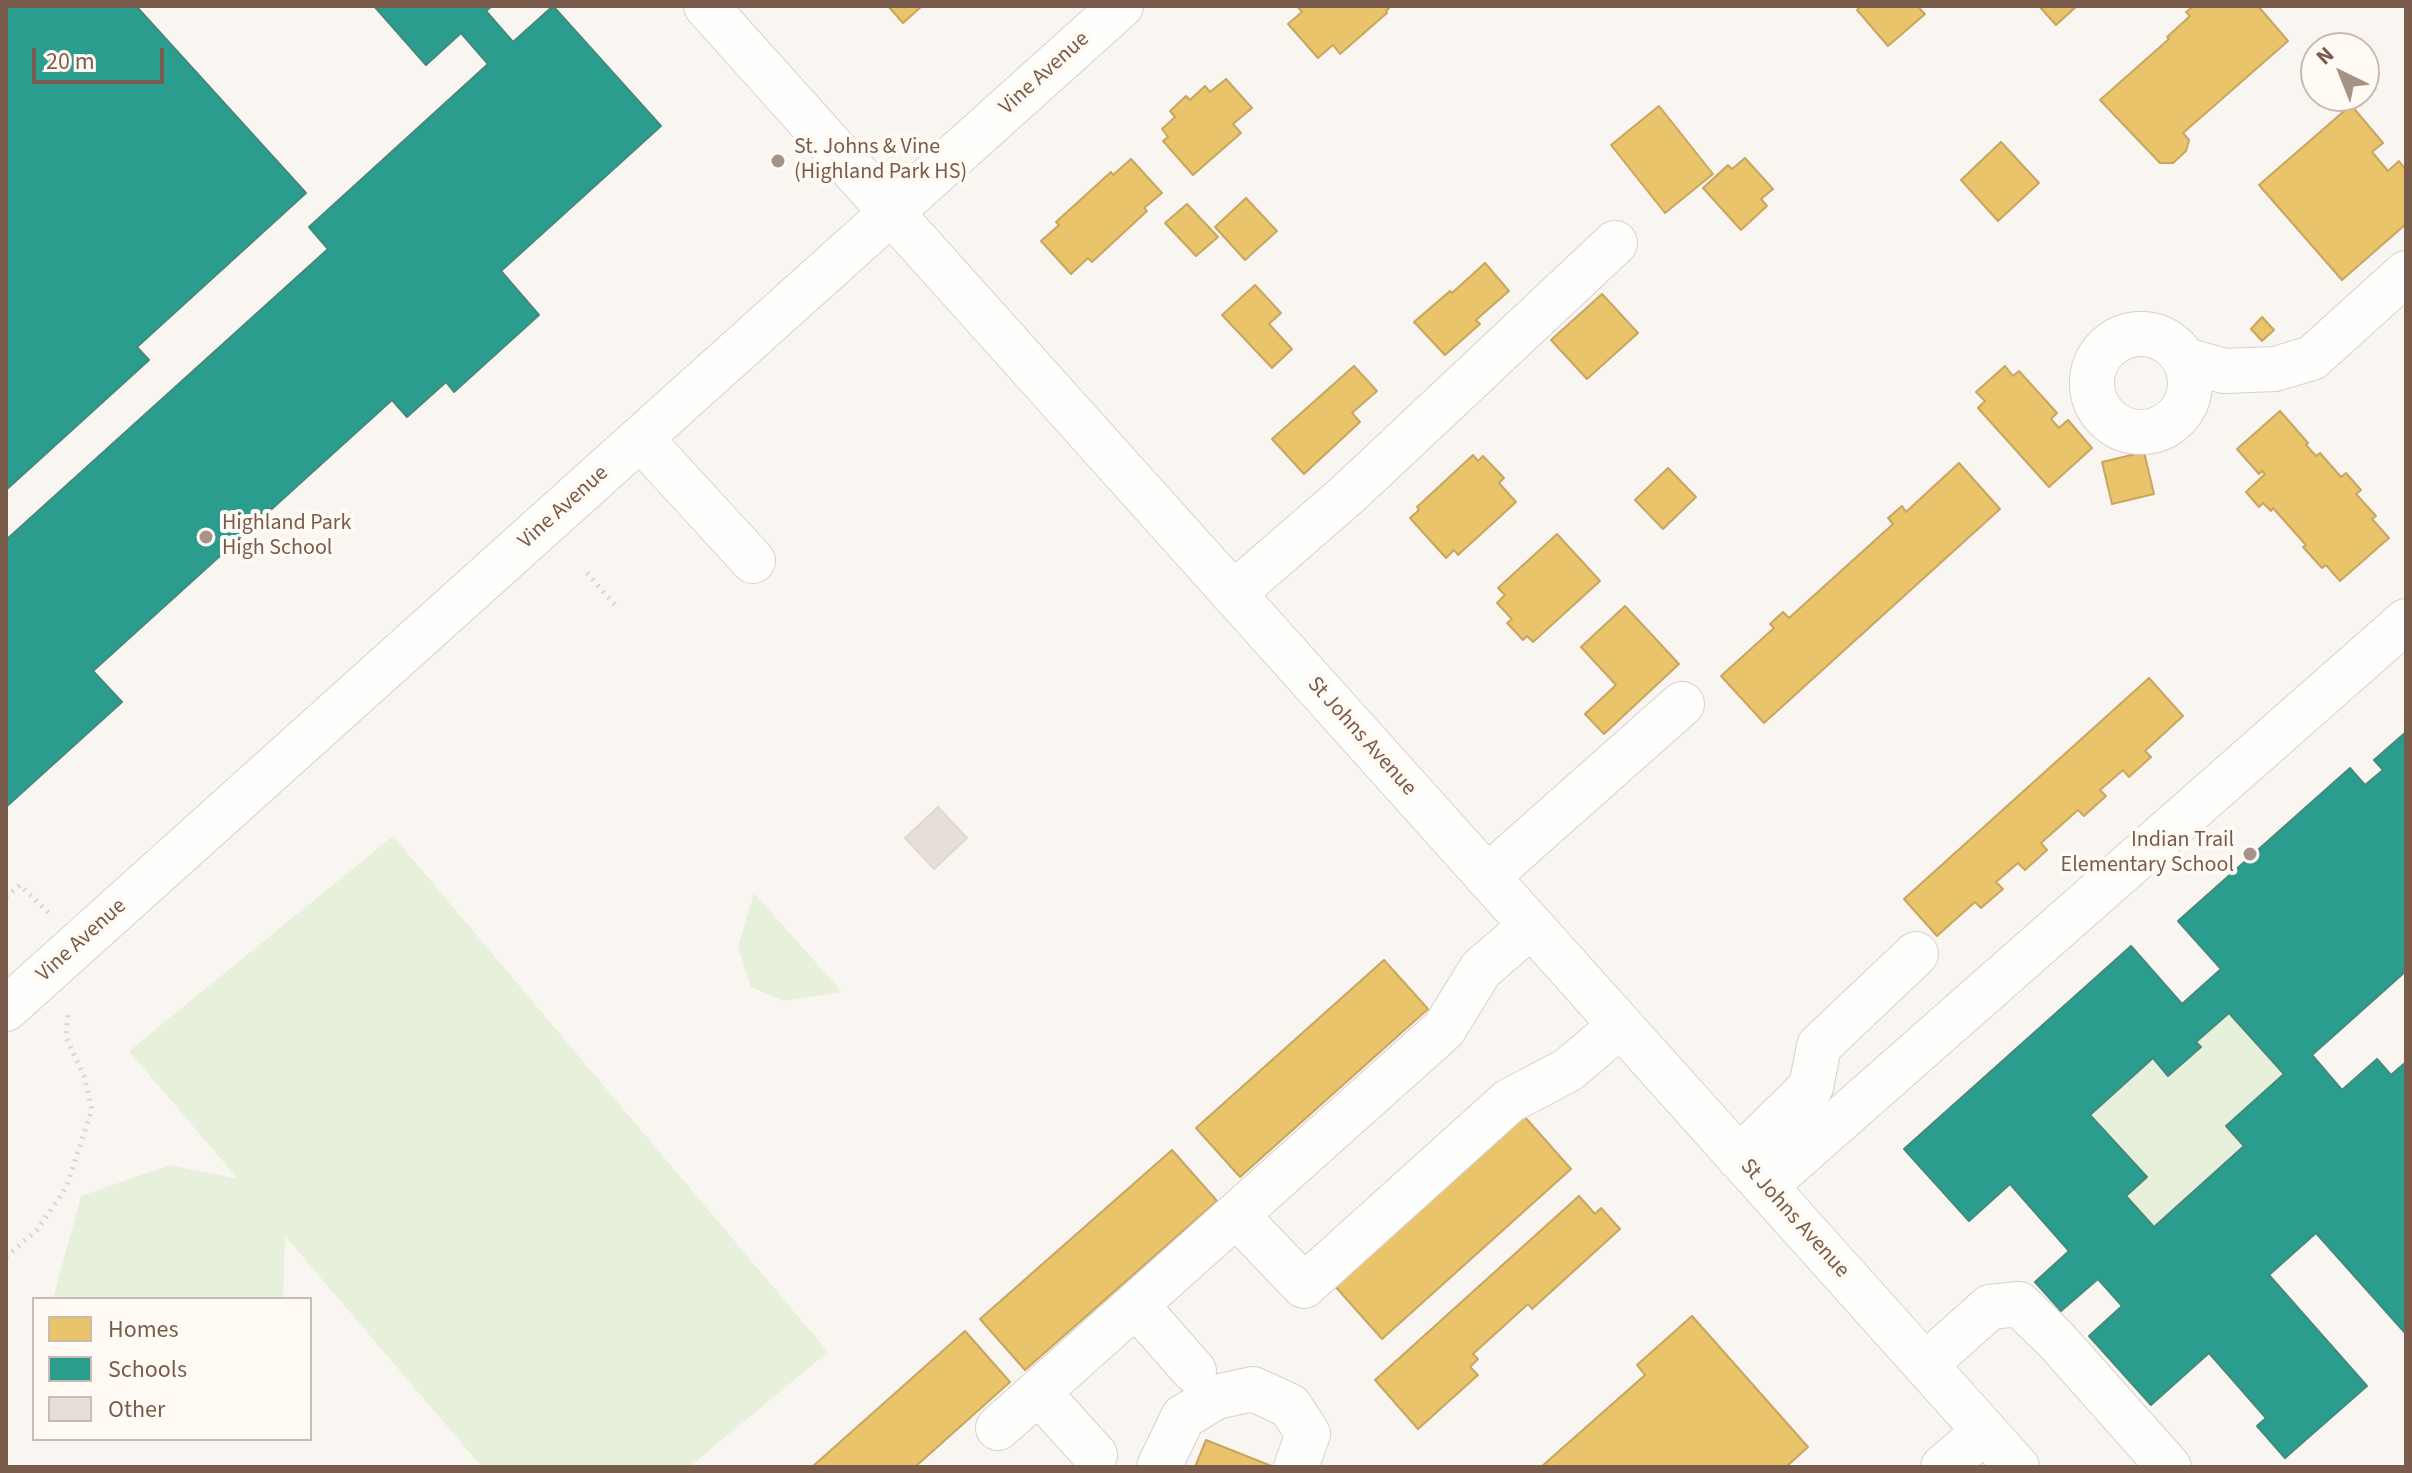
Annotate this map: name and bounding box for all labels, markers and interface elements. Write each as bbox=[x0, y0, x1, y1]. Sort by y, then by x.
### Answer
street label: Vine Avenue bbox=[995, 27, 1095, 121]
scale bar bbox=[36, 32, 168, 82]
north arrow bbox=[2300, 32, 2380, 112]
text: N bbox=[2309, 39, 2341, 73]
text: 20 m bbox=[46, 44, 95, 79]
place label: St. Johns & Vine (Highland Park HS) bbox=[794, 135, 967, 186]
marker: St. Johns & Vine (Highland Park HS) bbox=[769, 152, 787, 170]
street label: Vine Avenue bbox=[514, 461, 614, 555]
place label: Highland Park High School bbox=[222, 511, 351, 562]
marker: Highland Park High School bbox=[197, 528, 215, 546]
street label: St Johns Avenue bbox=[1301, 672, 1421, 802]
place label: Indian Trail Elementary School bbox=[2061, 828, 2234, 880]
marker: Indian Trail Elementary School bbox=[2241, 845, 2259, 863]
street label: Vine Avenue bbox=[32, 894, 132, 988]
street label: St Johns Avenue bbox=[1734, 1154, 1854, 1284]
legend bbox=[32, 1297, 312, 1441]
text: Homes bbox=[108, 1312, 179, 1347]
text: Schools bbox=[108, 1352, 187, 1387]
text: Other bbox=[108, 1392, 165, 1427]

